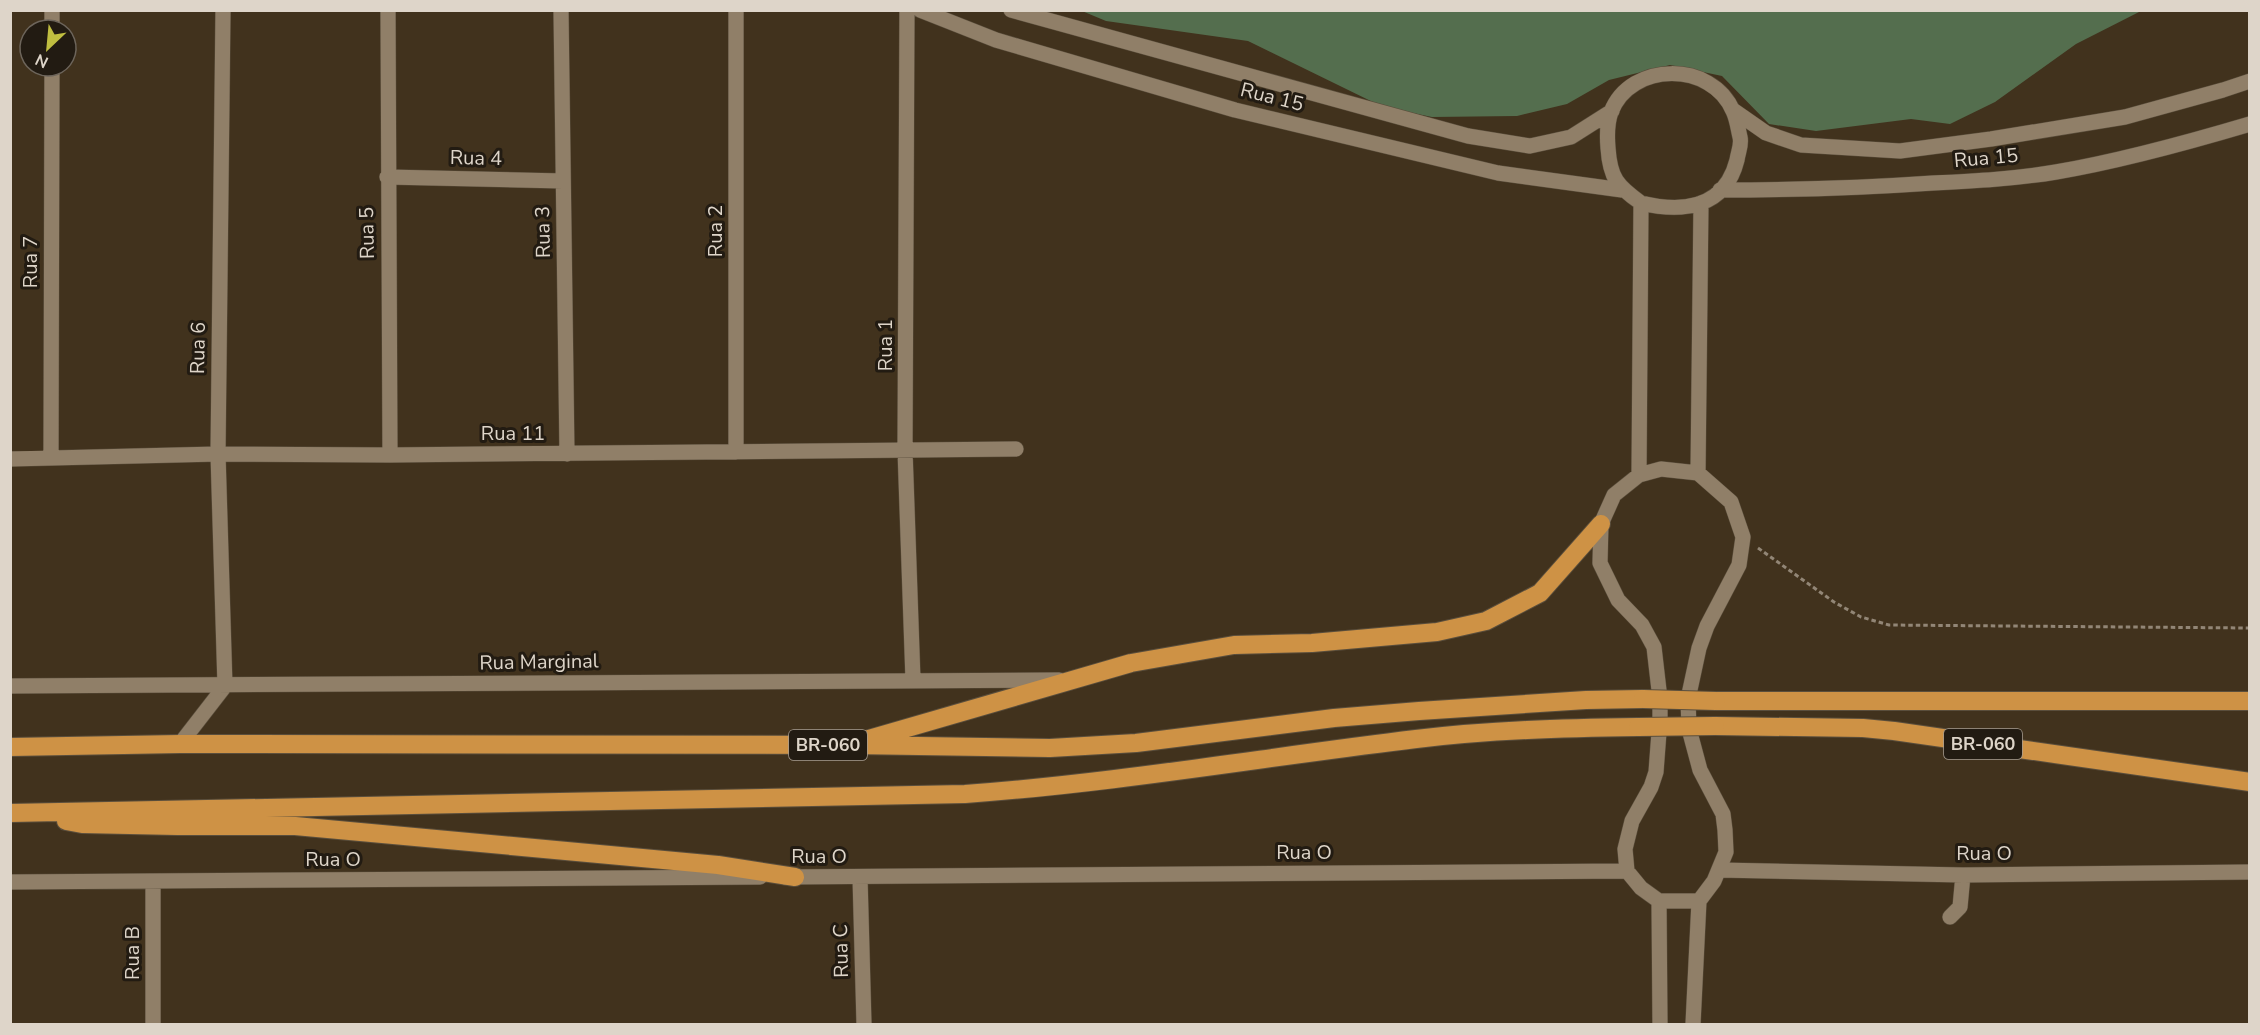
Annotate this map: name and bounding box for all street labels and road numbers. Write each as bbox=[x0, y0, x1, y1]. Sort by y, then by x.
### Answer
street label: Rua 15 bbox=[1238, 76, 1306, 118]
street label: Rua 15 bbox=[1953, 142, 2019, 174]
street label: Rua 4 bbox=[450, 144, 502, 172]
street label: Rua 2 bbox=[702, 205, 729, 257]
street label: Rua 3 bbox=[529, 206, 557, 258]
street label: Rua 5 bbox=[353, 207, 381, 259]
street label: Rua 7 bbox=[17, 236, 44, 288]
street label: Rua 1 bbox=[872, 319, 899, 371]
street label: Rua 6 bbox=[184, 322, 212, 374]
street label: Rua 11 bbox=[481, 420, 545, 447]
street label: Rua Marginal bbox=[479, 647, 599, 677]
road number: BR-060 bbox=[1944, 729, 2022, 759]
road number: BR-060 bbox=[789, 730, 867, 760]
street label: Rua O bbox=[1276, 839, 1332, 866]
street label: Rua O bbox=[1956, 840, 2012, 867]
street label: Rua O bbox=[791, 843, 847, 870]
street label: Rua O bbox=[305, 846, 361, 873]
street label: Rua C bbox=[827, 924, 855, 978]
street label: Rua B bbox=[119, 926, 146, 980]

